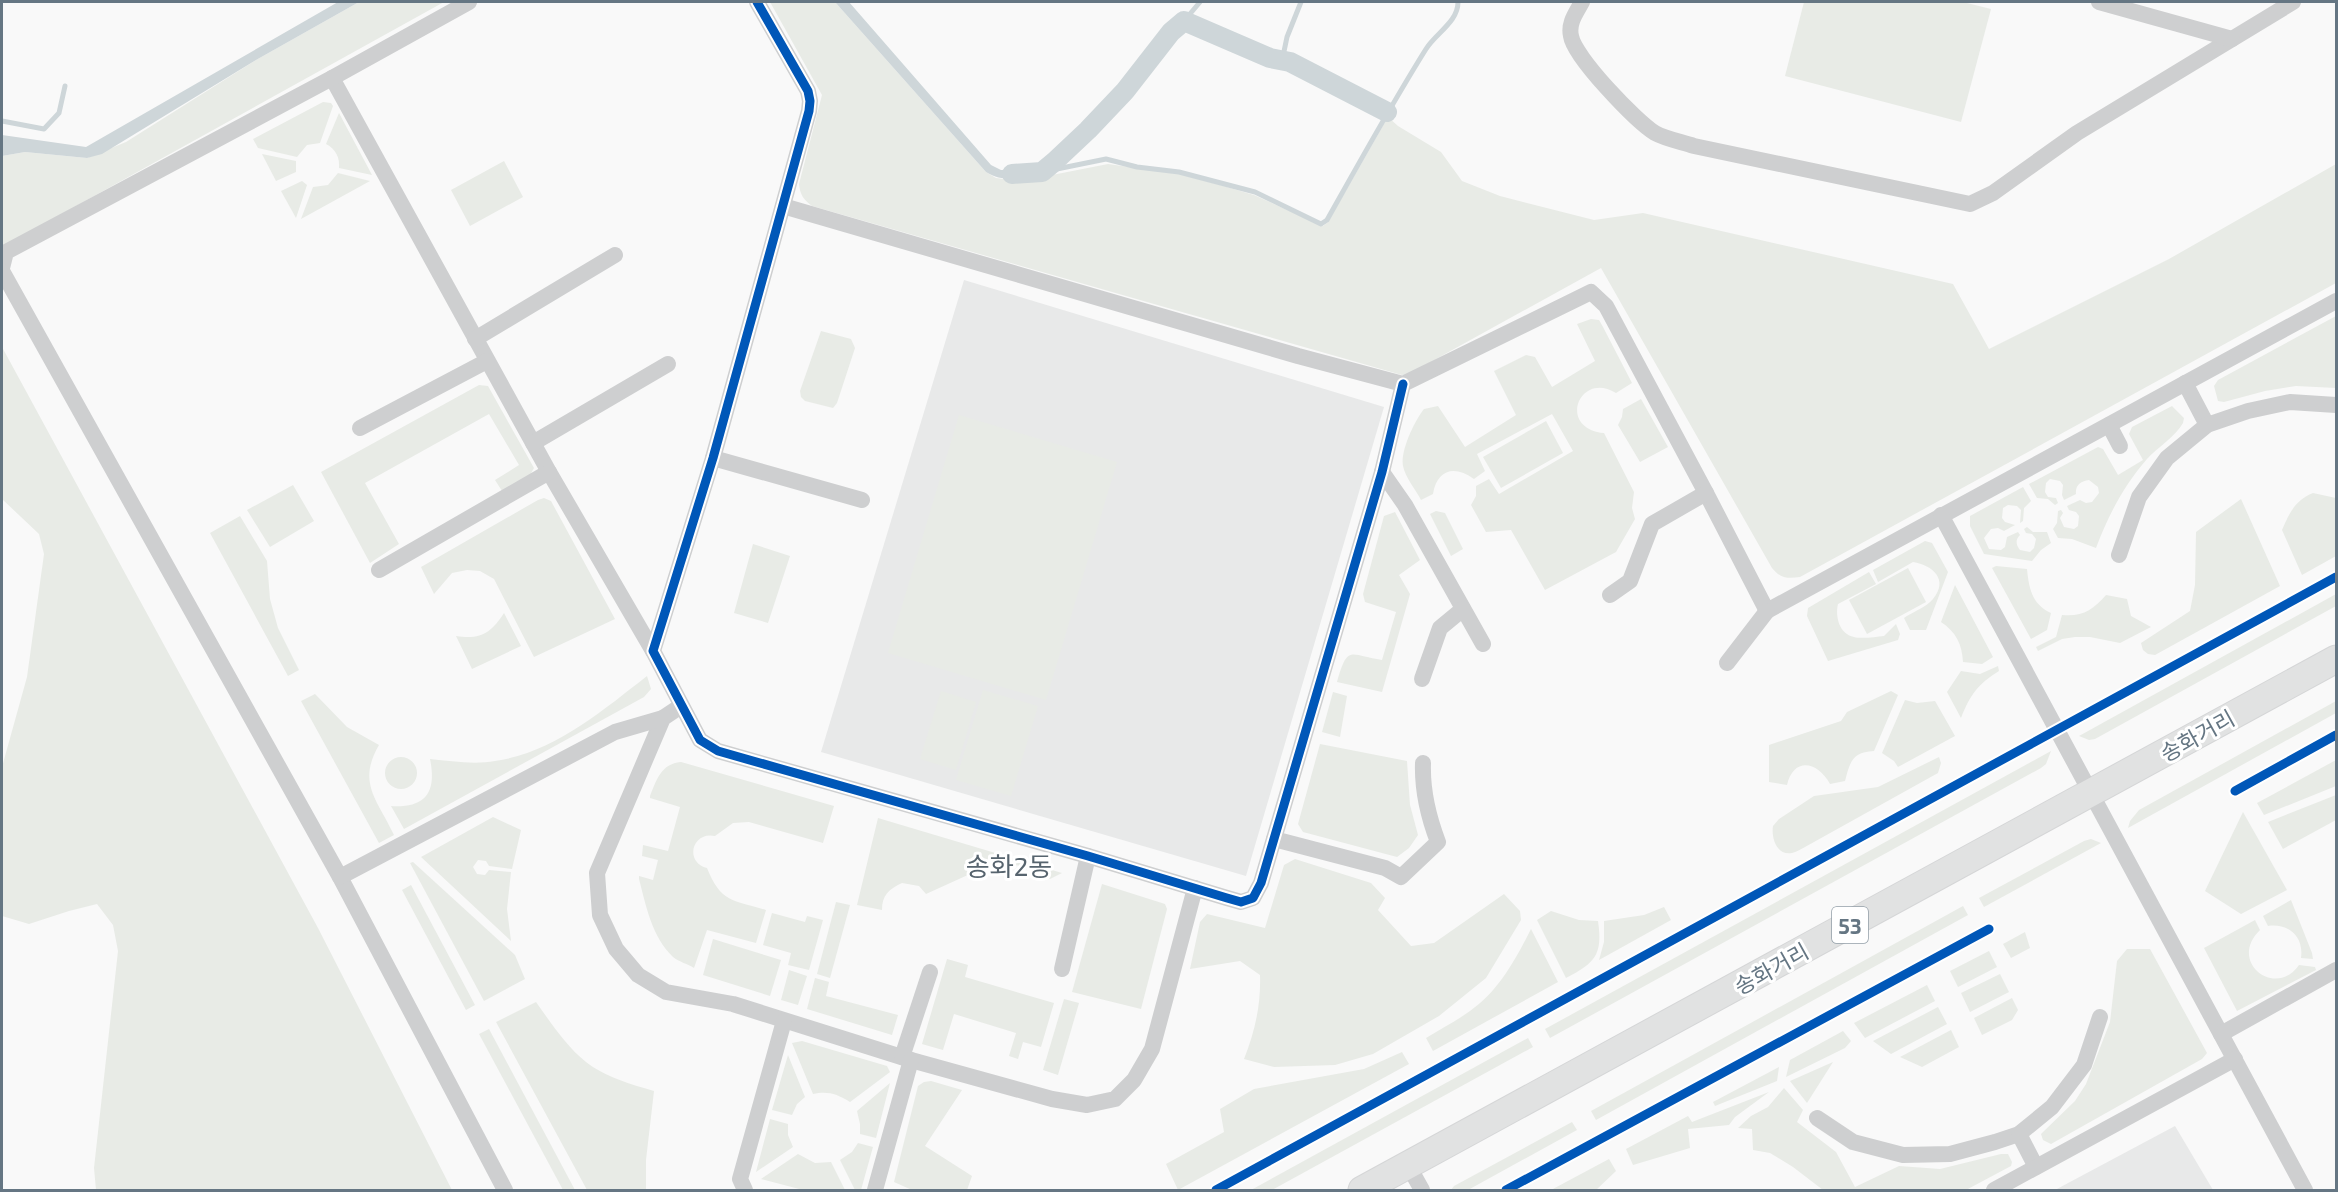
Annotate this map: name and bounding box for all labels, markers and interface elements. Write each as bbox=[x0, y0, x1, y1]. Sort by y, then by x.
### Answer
street label: 송화거리 bbox=[2155, 704, 2239, 766]
district label: 송화2동 bbox=[966, 850, 1052, 881]
road number: 53 bbox=[1832, 907, 1868, 943]
street label: 송화거리 bbox=[1729, 937, 1813, 999]

